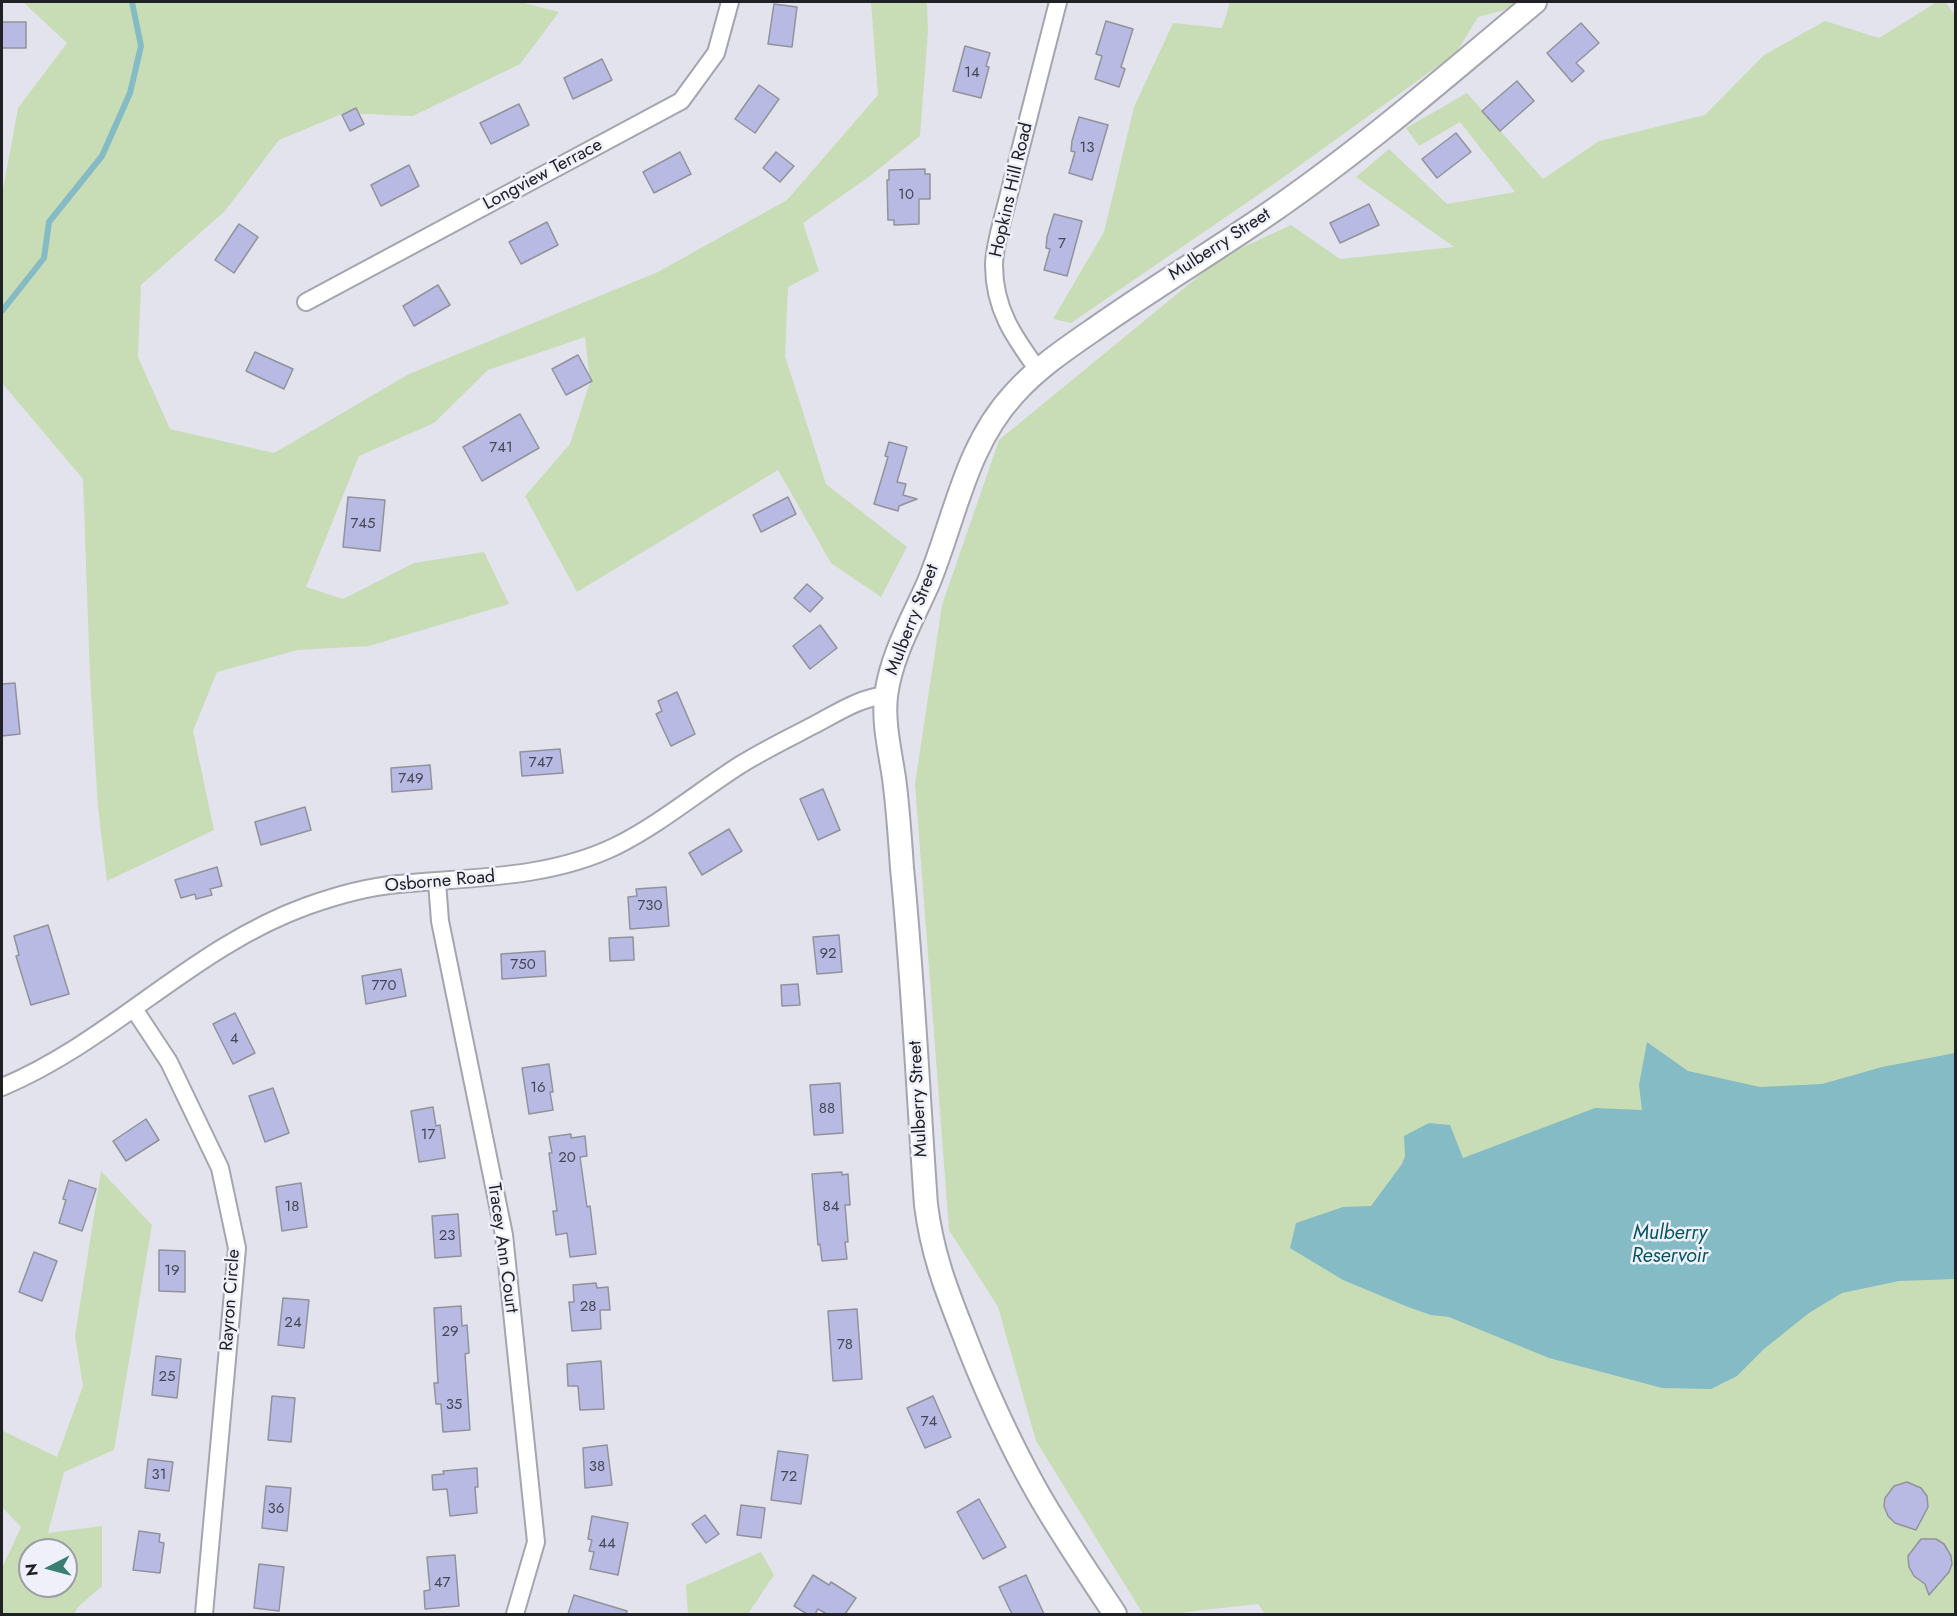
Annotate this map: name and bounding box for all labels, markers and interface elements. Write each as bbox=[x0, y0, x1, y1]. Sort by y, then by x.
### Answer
house number: 14 bbox=[964, 64, 980, 82]
street label: Hopkins Hill Road bbox=[986, 120, 1038, 260]
street label: Longview Terrace bbox=[480, 135, 606, 215]
house number: 13 bbox=[1080, 139, 1094, 157]
house number: 10 bbox=[898, 186, 914, 204]
street label: Mulberry Street bbox=[1165, 204, 1275, 286]
house number: 7 bbox=[1058, 235, 1066, 253]
house number: 741 bbox=[489, 439, 513, 457]
house number: 745 bbox=[350, 515, 376, 533]
street label: Mulberry Street bbox=[882, 562, 944, 678]
house number: 747 bbox=[529, 754, 553, 772]
house number: 749 bbox=[398, 770, 424, 788]
street label: Osborne Road bbox=[384, 866, 496, 898]
house number: 730 bbox=[637, 897, 663, 915]
house number: 92 bbox=[819, 945, 837, 963]
house number: 750 bbox=[510, 956, 536, 974]
house number: 770 bbox=[372, 977, 396, 995]
house number: 4 bbox=[230, 1030, 238, 1048]
street label: Mulberry Street bbox=[905, 1040, 933, 1158]
house number: 16 bbox=[530, 1079, 546, 1097]
house number: 88 bbox=[819, 1100, 835, 1118]
house number: 17 bbox=[421, 1126, 435, 1144]
house number: 20 bbox=[558, 1149, 576, 1167]
street label: Tracey Ann Court bbox=[482, 1182, 522, 1314]
house number: 18 bbox=[285, 1198, 299, 1216]
house number: 84 bbox=[823, 1198, 839, 1216]
water label: Mulberry Reservoir bbox=[1632, 1222, 1708, 1269]
house number: 23 bbox=[439, 1227, 455, 1245]
street label: Rayron Circle bbox=[217, 1248, 245, 1352]
house number: 19 bbox=[164, 1262, 180, 1280]
house number: 28 bbox=[580, 1298, 596, 1316]
house number: 24 bbox=[284, 1314, 302, 1332]
house number: 29 bbox=[441, 1323, 459, 1341]
house number: 78 bbox=[837, 1336, 853, 1354]
house number: 25 bbox=[159, 1368, 175, 1386]
house number: 35 bbox=[446, 1396, 462, 1414]
house number: 74 bbox=[921, 1413, 937, 1431]
house number: 38 bbox=[589, 1458, 605, 1476]
house number: 31 bbox=[152, 1466, 166, 1484]
house number: 72 bbox=[781, 1468, 797, 1486]
house number: 36 bbox=[268, 1500, 284, 1518]
house number: 44 bbox=[598, 1535, 616, 1553]
north arrow bbox=[18, 1538, 78, 1598]
text: N bbox=[19, 1562, 44, 1577]
house number: 47 bbox=[434, 1574, 450, 1592]

